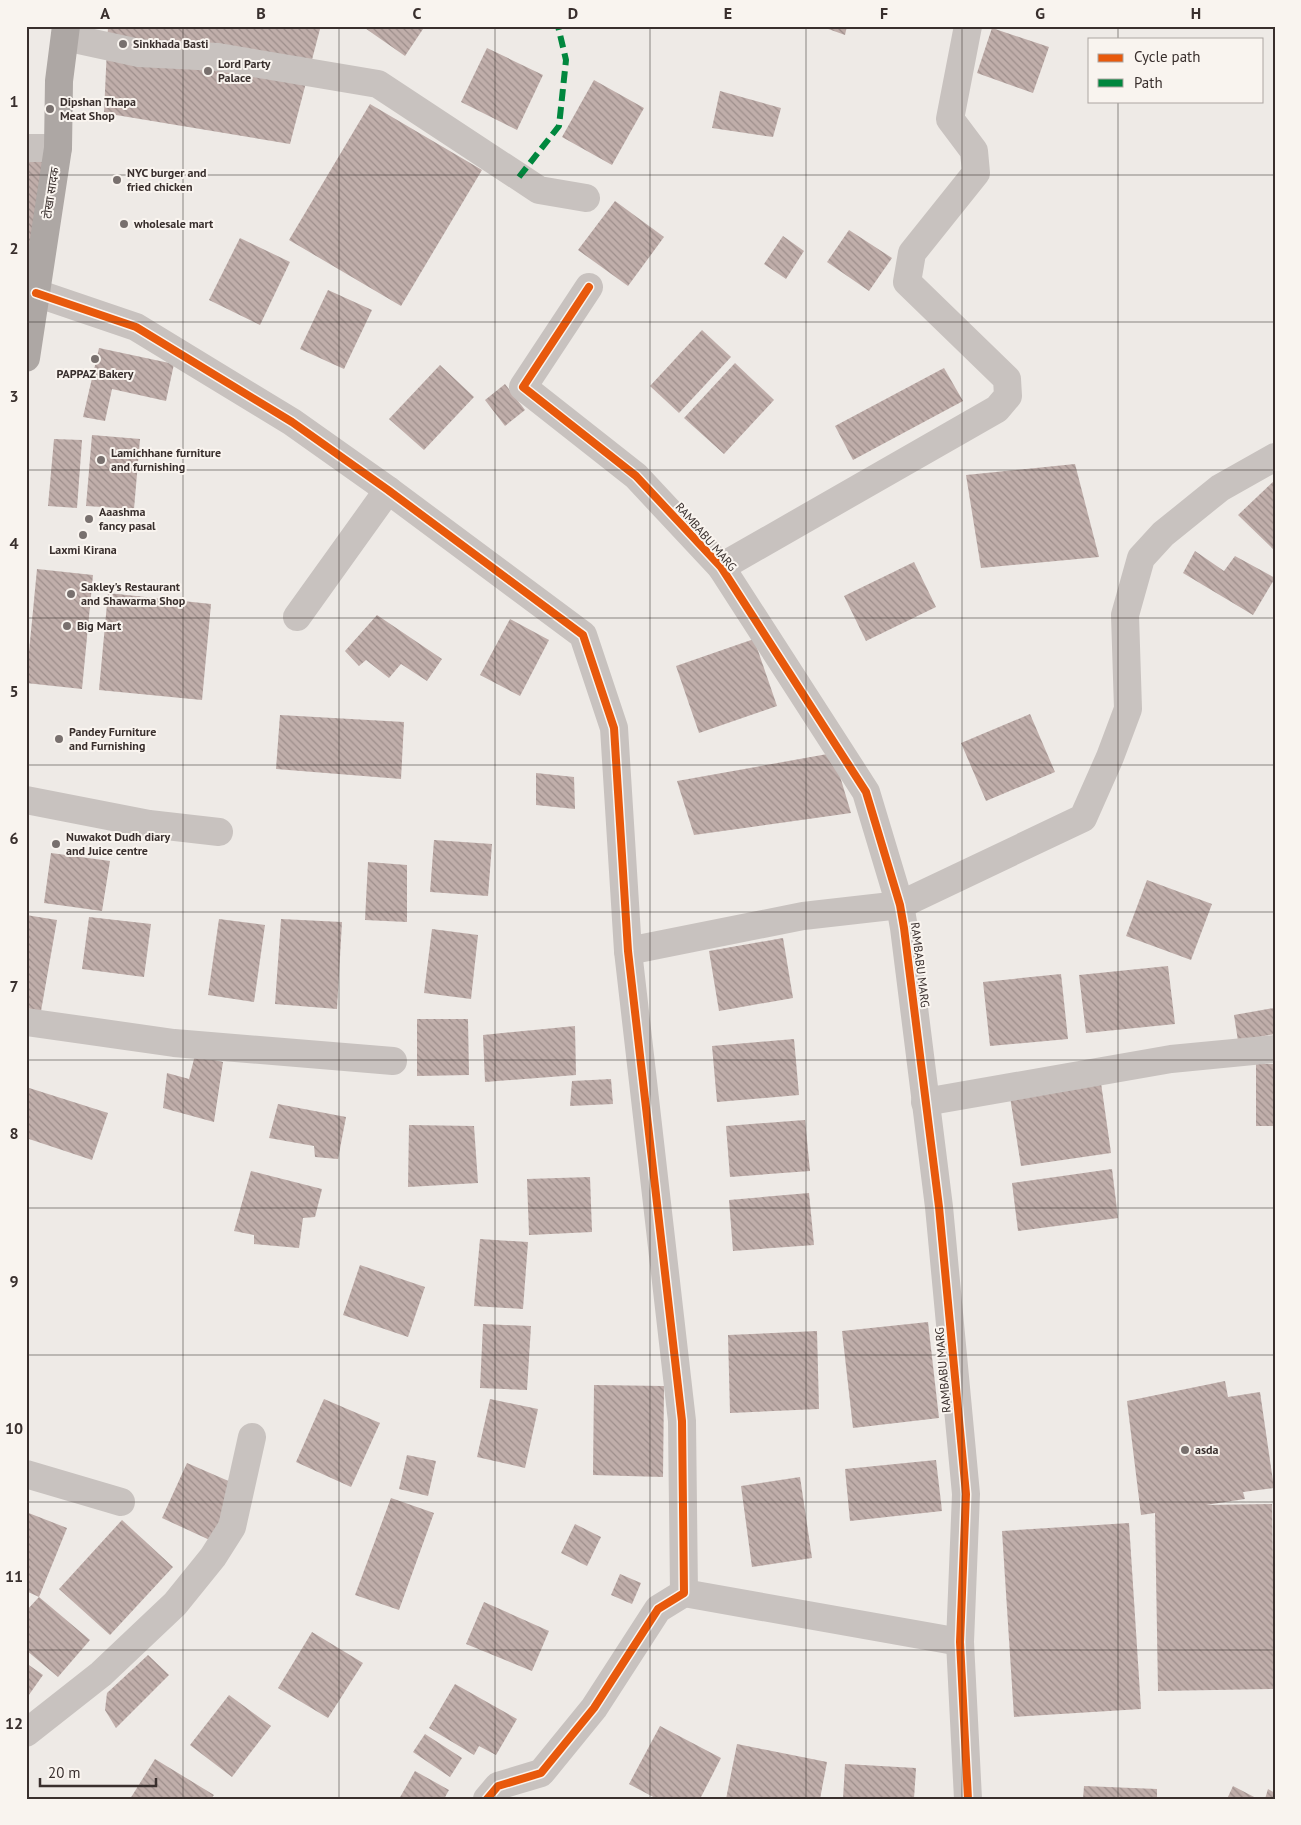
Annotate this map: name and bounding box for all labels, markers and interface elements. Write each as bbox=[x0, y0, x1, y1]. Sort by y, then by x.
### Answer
text: A bbox=[100, 3, 110, 23]
text: B bbox=[256, 3, 266, 23]
text: C bbox=[413, 3, 422, 23]
text: D bbox=[568, 3, 578, 23]
text: E bbox=[724, 3, 732, 23]
text: F bbox=[880, 3, 888, 23]
text: G bbox=[1035, 3, 1045, 23]
text: H bbox=[1191, 3, 1201, 23]
place label: Sinkhada Basti bbox=[133, 36, 209, 51]
marker: Sinkhada Basti bbox=[117, 38, 129, 50]
legend bbox=[1088, 38, 1264, 102]
text: Cycle path bbox=[1134, 47, 1200, 66]
place label: Lord Party Palace bbox=[218, 56, 271, 85]
marker: Lord Party Palace bbox=[202, 65, 214, 77]
text: Path bbox=[1134, 73, 1163, 92]
text: 1 bbox=[9, 91, 19, 111]
place label: Dipshan Thapa Meat Shop bbox=[60, 94, 136, 123]
marker: Dipshan Thapa Meat Shop bbox=[44, 103, 56, 115]
street label: टोखा सादक bbox=[39, 165, 62, 220]
place label: NYC burger and fried chicken bbox=[127, 165, 207, 194]
marker: NYC burger and fried chicken bbox=[111, 174, 123, 186]
place label: wholesale mart bbox=[133, 216, 214, 231]
marker: wholesale mart bbox=[118, 218, 130, 230]
text: 2 bbox=[9, 238, 19, 258]
marker: PAPPAZ Bakery bbox=[89, 353, 101, 365]
place label: PAPPAZ Bakery bbox=[56, 366, 134, 381]
text: 3 bbox=[9, 386, 19, 406]
place label: Lamichhane furniture and furnishing bbox=[111, 445, 221, 474]
marker: Lamichhane furniture and furnishing bbox=[95, 454, 107, 466]
street label: RAMBABU MARG bbox=[673, 499, 740, 574]
place label: Aaashma fancy pasal bbox=[99, 504, 156, 533]
marker: Aaashma fancy pasal bbox=[83, 513, 95, 525]
marker: Laxmi Kirana bbox=[77, 529, 89, 541]
text: 4 bbox=[9, 533, 19, 553]
place label: Laxmi Kirana bbox=[49, 542, 117, 557]
place label: Sakley's Restaurant and Shawarma Shop bbox=[81, 579, 186, 608]
marker: Sakley's Restaurant and Shawarma Shop bbox=[65, 588, 77, 600]
place label: Big Mart bbox=[77, 618, 122, 633]
marker: Big Mart bbox=[61, 620, 73, 632]
text: 5 bbox=[9, 681, 19, 701]
place label: Pandey Furniture and Furnishing bbox=[69, 724, 156, 753]
marker: Pandey Furniture and Furnishing bbox=[53, 733, 65, 745]
text: 6 bbox=[9, 828, 19, 848]
place label: Nuwakot Dudh diary and Juice centre bbox=[66, 829, 170, 858]
marker: Nuwakot Dudh diary and Juice centre bbox=[50, 838, 62, 850]
street label: RAMBABU MARG bbox=[908, 921, 933, 1008]
text: 7 bbox=[9, 976, 19, 996]
text: 8 bbox=[9, 1123, 19, 1143]
text: 9 bbox=[9, 1271, 19, 1291]
street label: RAMBABU MARG bbox=[931, 1327, 954, 1413]
text: 10 bbox=[5, 1418, 23, 1438]
place label: asda bbox=[1195, 1442, 1218, 1457]
marker: asda bbox=[1179, 1444, 1191, 1456]
text: 11 bbox=[5, 1566, 23, 1586]
text: 12 bbox=[5, 1713, 23, 1733]
scale bar bbox=[40, 1755, 156, 1787]
text: 20 m bbox=[48, 1763, 81, 1782]

